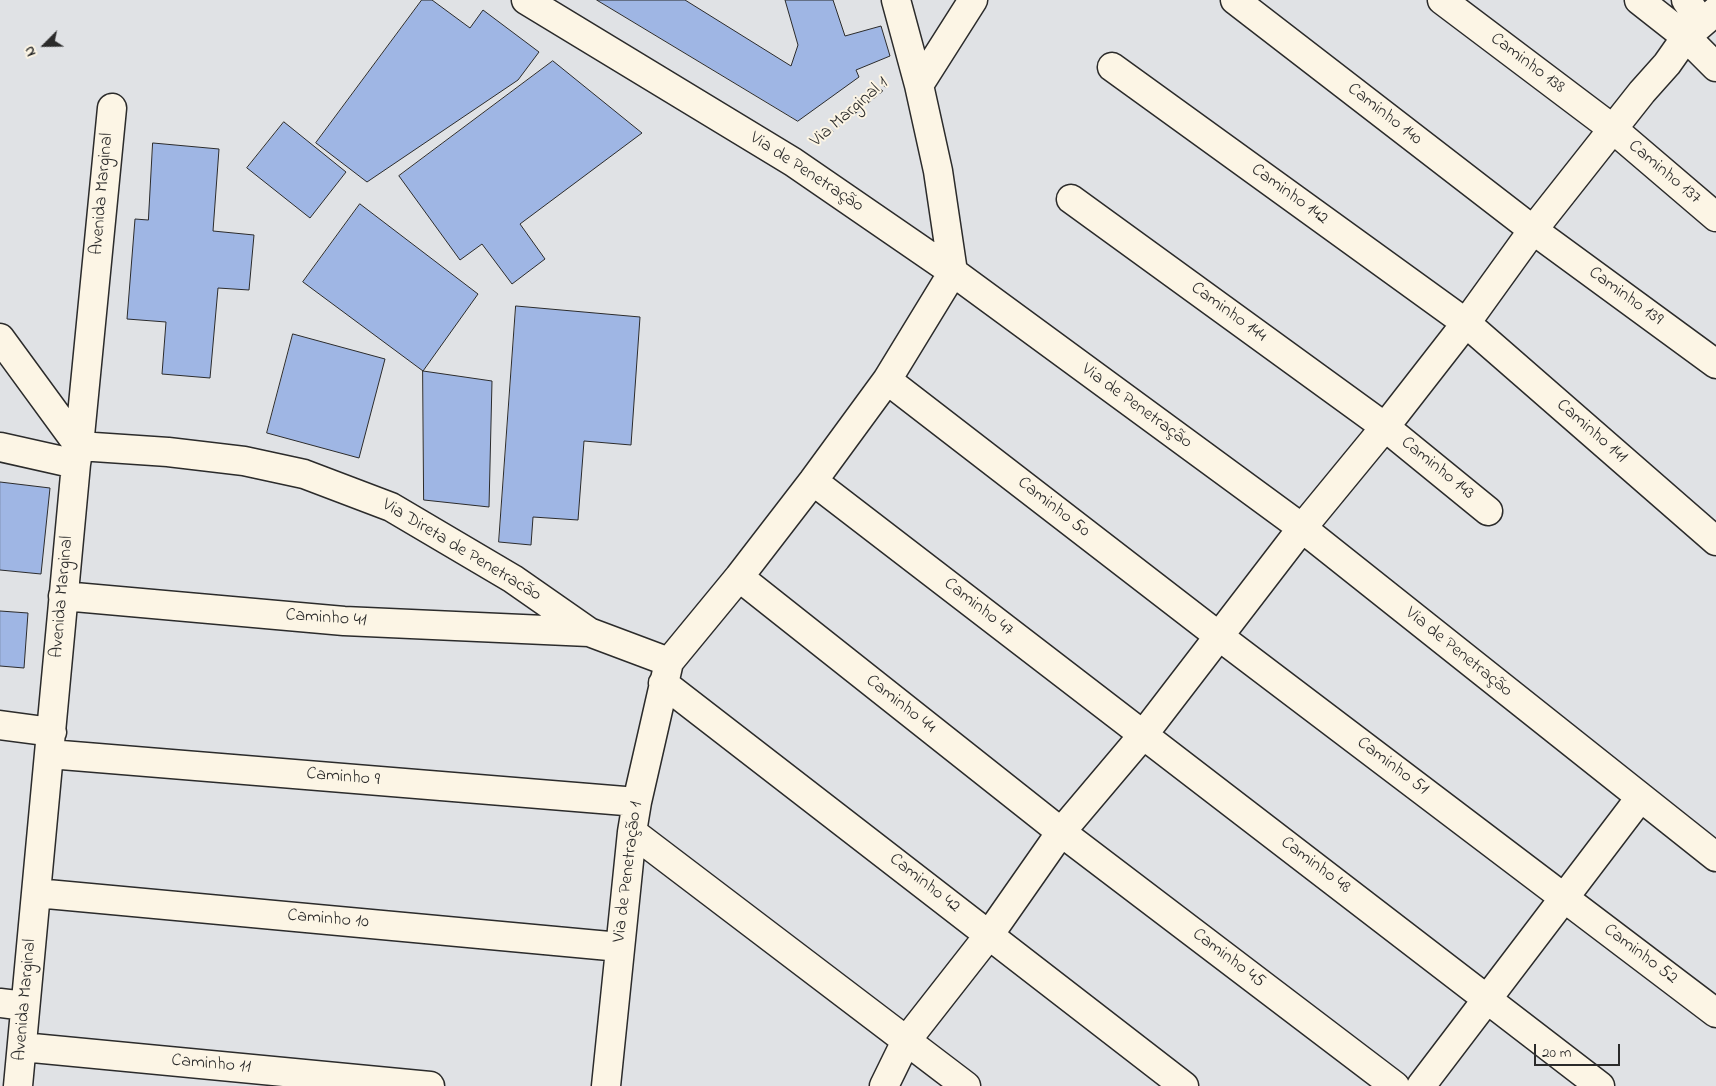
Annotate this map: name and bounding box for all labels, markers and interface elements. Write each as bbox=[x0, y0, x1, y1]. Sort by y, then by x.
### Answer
north arrow bbox=[20, 20, 70, 70]
street label: Caminho 138 bbox=[1485, 29, 1569, 99]
text: N bbox=[19, 43, 42, 60]
street label: Via Marginal 1 bbox=[807, 73, 893, 153]
street label: Caminho 140 bbox=[1342, 79, 1426, 151]
street label: Via de Penetração bbox=[745, 128, 867, 218]
street label: Avenida Marginal bbox=[87, 132, 119, 256]
street label: Caminho 137 bbox=[1623, 136, 1705, 210]
street label: Caminho 142 bbox=[1246, 160, 1332, 230]
street label: Caminho 139 bbox=[1584, 263, 1666, 331]
street label: Caminho 144 bbox=[1186, 278, 1270, 348]
street label: Via de Penetração bbox=[1076, 360, 1196, 454]
street label: Caminho 141 bbox=[1551, 395, 1631, 469]
street label: Caminho 143 bbox=[1396, 433, 1478, 505]
street label: Caminho 50 bbox=[1012, 473, 1094, 543]
street label: Via Direta de Penetracão bbox=[377, 495, 545, 607]
street label: Avenida Marginal bbox=[47, 535, 79, 659]
street label: Caminho 47 bbox=[939, 574, 1017, 642]
street label: Via de Penetração bbox=[1400, 603, 1516, 703]
street label: Caminho 41 bbox=[285, 605, 367, 633]
street label: Caminho 44 bbox=[861, 671, 939, 739]
street label: Caminho 51 bbox=[1352, 733, 1432, 801]
street label: Caminho 9 bbox=[305, 764, 381, 792]
street label: Via de Penetração 1 bbox=[610, 800, 648, 944]
street label: Caminho 48 bbox=[1276, 833, 1354, 899]
street label: Caminho 42 bbox=[884, 849, 964, 919]
street label: Caminho 10 bbox=[286, 906, 370, 934]
street label: Caminho 52 bbox=[1599, 920, 1681, 990]
street label: Caminho 45 bbox=[1187, 925, 1269, 993]
street label: Avenida Marginal bbox=[10, 938, 42, 1062]
scale bar bbox=[1536, 1034, 1622, 1066]
text: 20 m bbox=[1542, 1042, 1571, 1064]
street label: Caminho 11 bbox=[170, 1051, 252, 1079]

